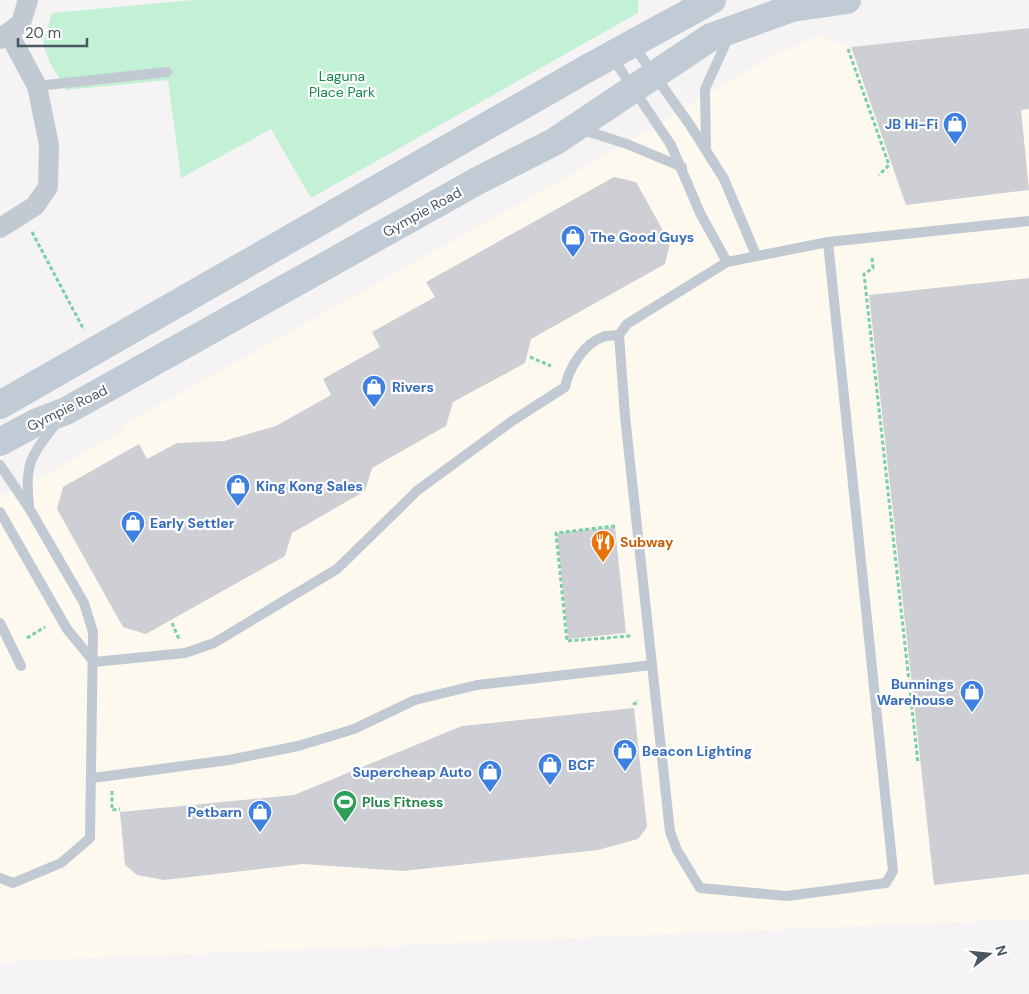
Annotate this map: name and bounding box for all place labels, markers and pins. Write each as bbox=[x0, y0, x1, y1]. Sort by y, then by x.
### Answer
shop icon: JB Hi-Fi bbox=[942, 111, 968, 145]
place label: JB Hi-Fi bbox=[885, 115, 938, 133]
shop icon: The Good Guys bbox=[560, 224, 586, 258]
place label: The Good Guys bbox=[590, 228, 694, 246]
shop icon: Rivers bbox=[361, 374, 387, 408]
place label: Rivers bbox=[392, 378, 434, 396]
shop icon: King Kong Sales bbox=[225, 473, 251, 507]
place label: King Kong Sales bbox=[256, 477, 363, 495]
shop icon: Early Settler bbox=[120, 510, 146, 544]
place label: Early Settler bbox=[150, 514, 235, 532]
restaurant icon: Subway bbox=[590, 529, 616, 563]
place label: Subway bbox=[620, 533, 674, 551]
place label: Bunnings Warehouse bbox=[877, 675, 954, 709]
shop icon: Bunnings Warehouse bbox=[959, 679, 985, 713]
shop icon: Beacon Lighting bbox=[612, 738, 638, 772]
place label: Beacon Lighting bbox=[642, 742, 752, 760]
shop icon: BCF bbox=[537, 752, 563, 786]
place label: BCF bbox=[568, 756, 595, 774]
shop icon: Supercheap Auto bbox=[477, 759, 503, 793]
place label: Supercheap Auto bbox=[353, 763, 472, 781]
sports icon: Plus Fitness bbox=[332, 789, 358, 823]
place label: Plus Fitness bbox=[362, 793, 443, 811]
shop icon: Petbarn bbox=[247, 799, 273, 833]
place label: Petbarn bbox=[188, 803, 242, 821]

